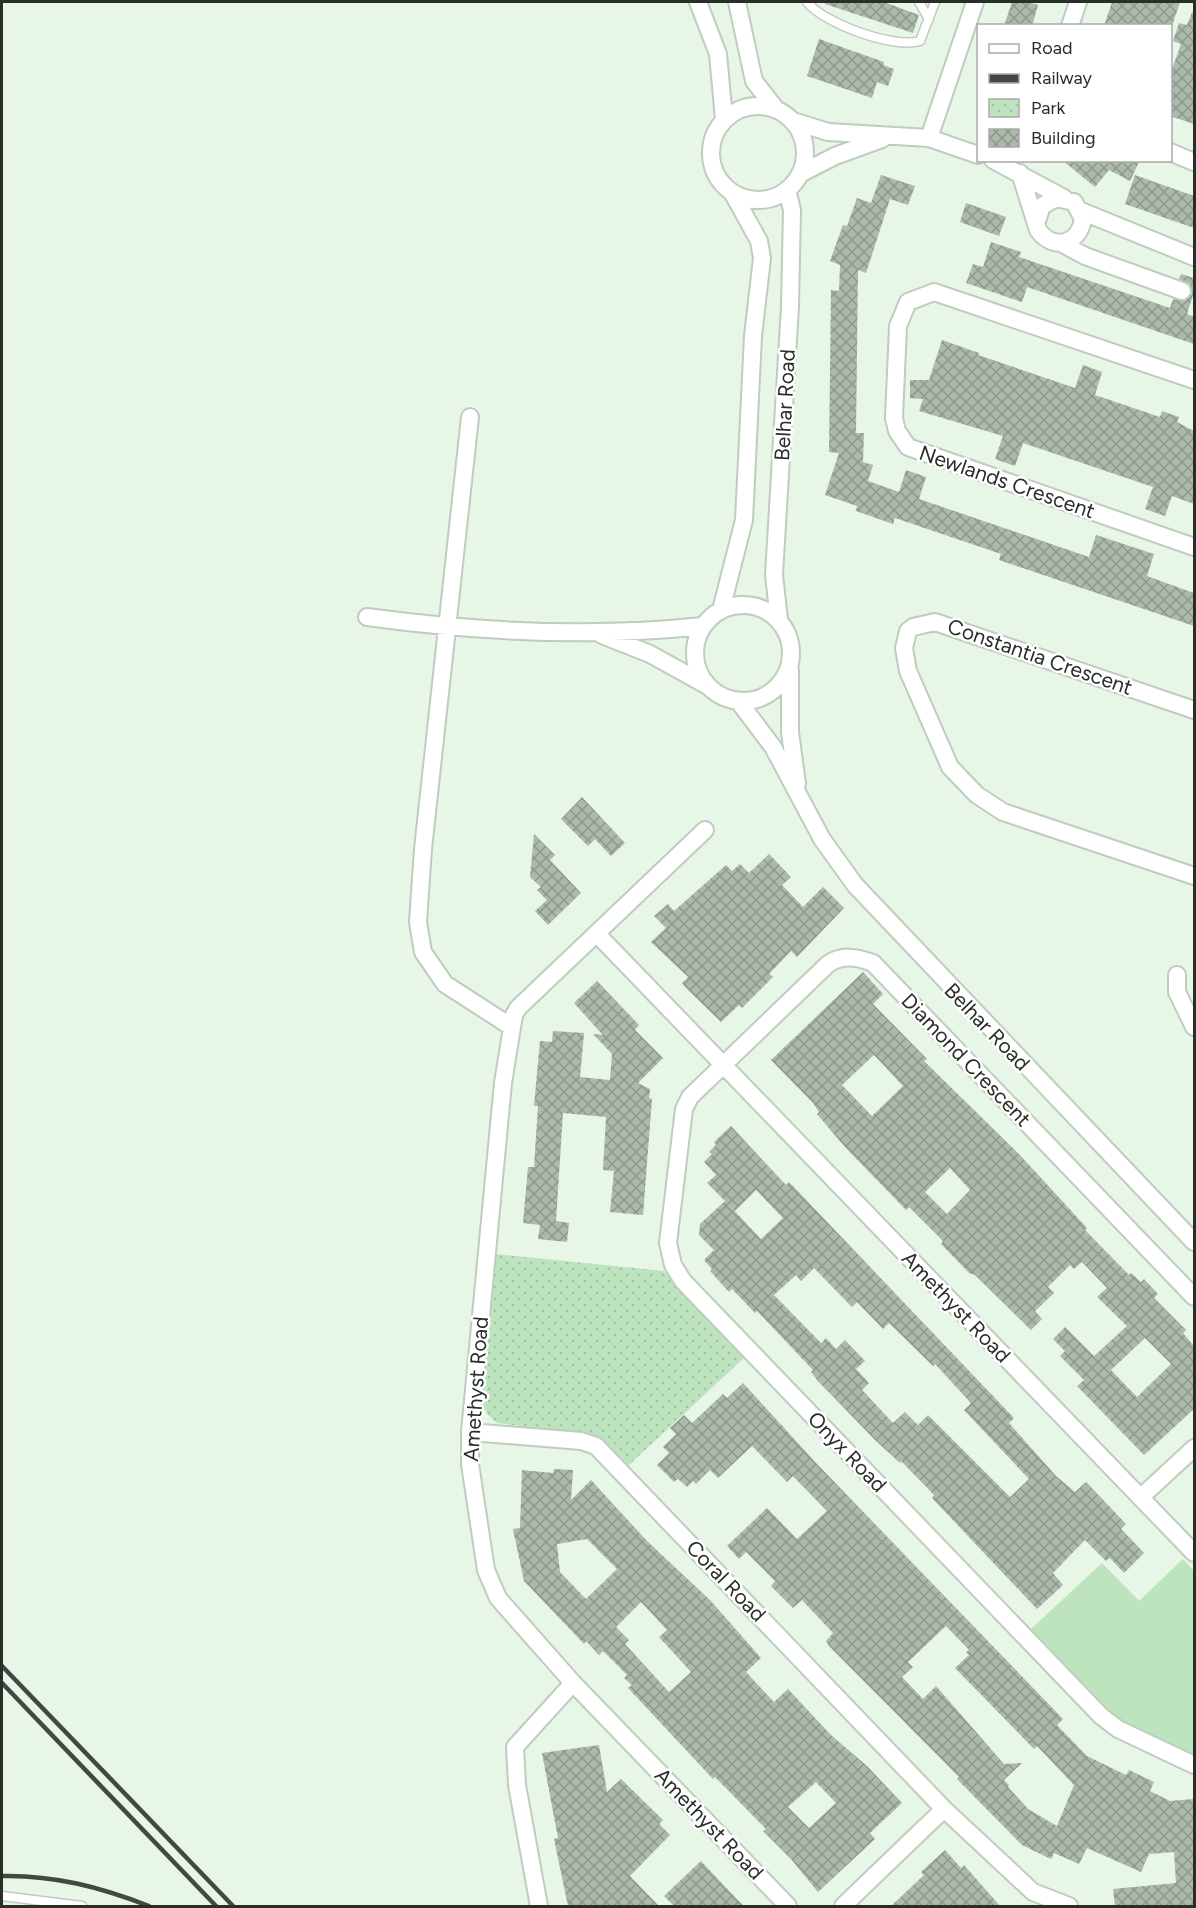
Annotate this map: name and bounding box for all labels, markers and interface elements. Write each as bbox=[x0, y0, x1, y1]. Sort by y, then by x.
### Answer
legend bbox=[977, 24, 1172, 162]
text: Road bbox=[1031, 37, 1072, 59]
text: Railway bbox=[1031, 67, 1093, 89]
text: Park bbox=[1031, 97, 1066, 119]
text: Building bbox=[1031, 127, 1096, 149]
street label: Belhar Road bbox=[769, 348, 800, 462]
street label: Newlands Crescent bbox=[916, 440, 1098, 523]
street label: Constantia Crescent bbox=[944, 613, 1136, 700]
street label: Belhar Road bbox=[939, 978, 1035, 1076]
street label: Diamond Crescent bbox=[896, 988, 1036, 1131]
street label: Amethyst Road bbox=[897, 1246, 1016, 1368]
street label: Amethyst Road bbox=[458, 1316, 493, 1462]
street label: Onyx Road bbox=[803, 1406, 892, 1497]
street label: Coral Road bbox=[681, 1535, 771, 1626]
street label: Amethyst Road bbox=[650, 1763, 769, 1885]

